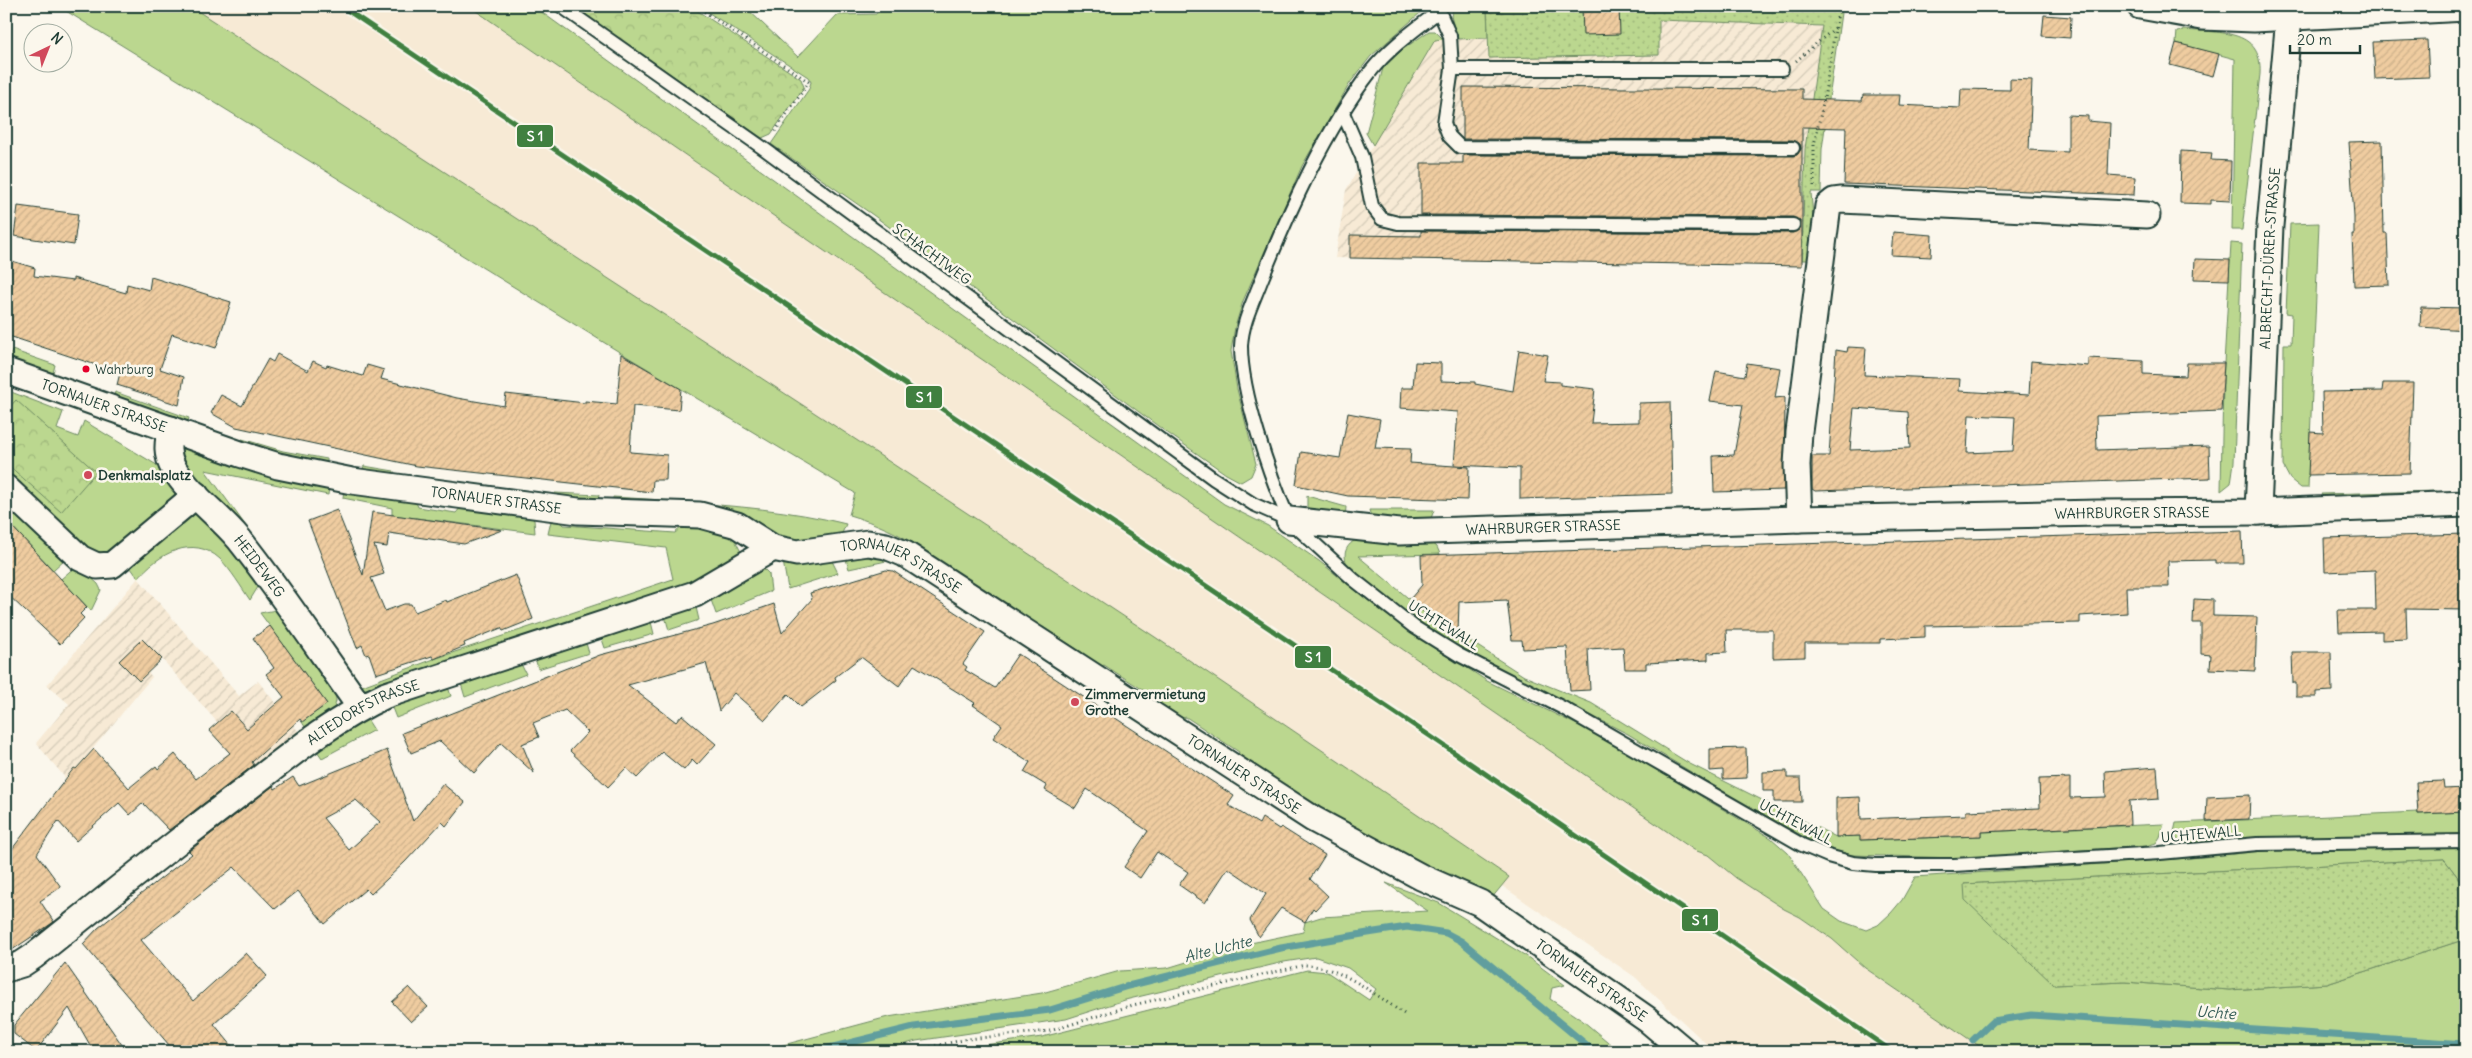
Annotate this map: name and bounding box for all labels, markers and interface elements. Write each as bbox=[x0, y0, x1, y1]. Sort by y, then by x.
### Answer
north arrow bbox=[22, 22, 72, 72]
scale bar bbox=[2290, 22, 2360, 54]
text: N bbox=[47, 29, 67, 48]
text: 20 m bbox=[2297, 30, 2332, 49]
line badge: S 1 bbox=[516, 124, 554, 148]
text: S 1 bbox=[527, 127, 543, 145]
street label: ALBRECHT-DÜRER-STRASSE bbox=[2256, 166, 2284, 350]
street label: SCHACHTWEG bbox=[889, 219, 975, 289]
place label: Wahrburg bbox=[95, 361, 154, 378]
marker: Wahrburg bbox=[81, 364, 91, 374]
street label: TORNAUER STRASSE bbox=[39, 375, 169, 436]
line badge: S 1 bbox=[905, 385, 943, 409]
text: S 1 bbox=[916, 388, 932, 406]
place label: Denkmalsplatz bbox=[98, 466, 191, 484]
marker: Denkmalsplatz bbox=[82, 469, 94, 481]
street label: TORNAUER STRASSE bbox=[429, 483, 563, 518]
street label: WAHRBURGER STRASSE bbox=[2054, 503, 2210, 523]
street label: WAHRBURGER STRASSE bbox=[1465, 516, 1621, 539]
street label: HEIDEWEG bbox=[230, 531, 289, 601]
street label: TORNAUER STRASSE bbox=[839, 534, 965, 597]
street label: UCHTEWALL bbox=[1405, 596, 1483, 654]
line badge: S 1 bbox=[1294, 645, 1332, 669]
text: S 1 bbox=[1305, 648, 1321, 666]
street label: ALTEDORFSTRASSE bbox=[303, 676, 422, 749]
place label: Zimmervermietung Grothe bbox=[1085, 685, 1206, 719]
marker: Zimmervermietung Grothe bbox=[1069, 696, 1081, 708]
street label: TORNAUER STRASSE bbox=[1184, 731, 1304, 818]
street label: UCHTEWALL bbox=[1756, 795, 1836, 849]
street label: UCHTEWALL bbox=[2160, 821, 2242, 846]
line badge: S 1 bbox=[1681, 908, 1719, 932]
text: S 1 bbox=[1692, 911, 1708, 929]
water label: Alte Uchte bbox=[1182, 931, 1254, 966]
street label: TORNAUER STRASSE bbox=[1532, 935, 1651, 1026]
water label: Uchte bbox=[2196, 1002, 2237, 1023]

